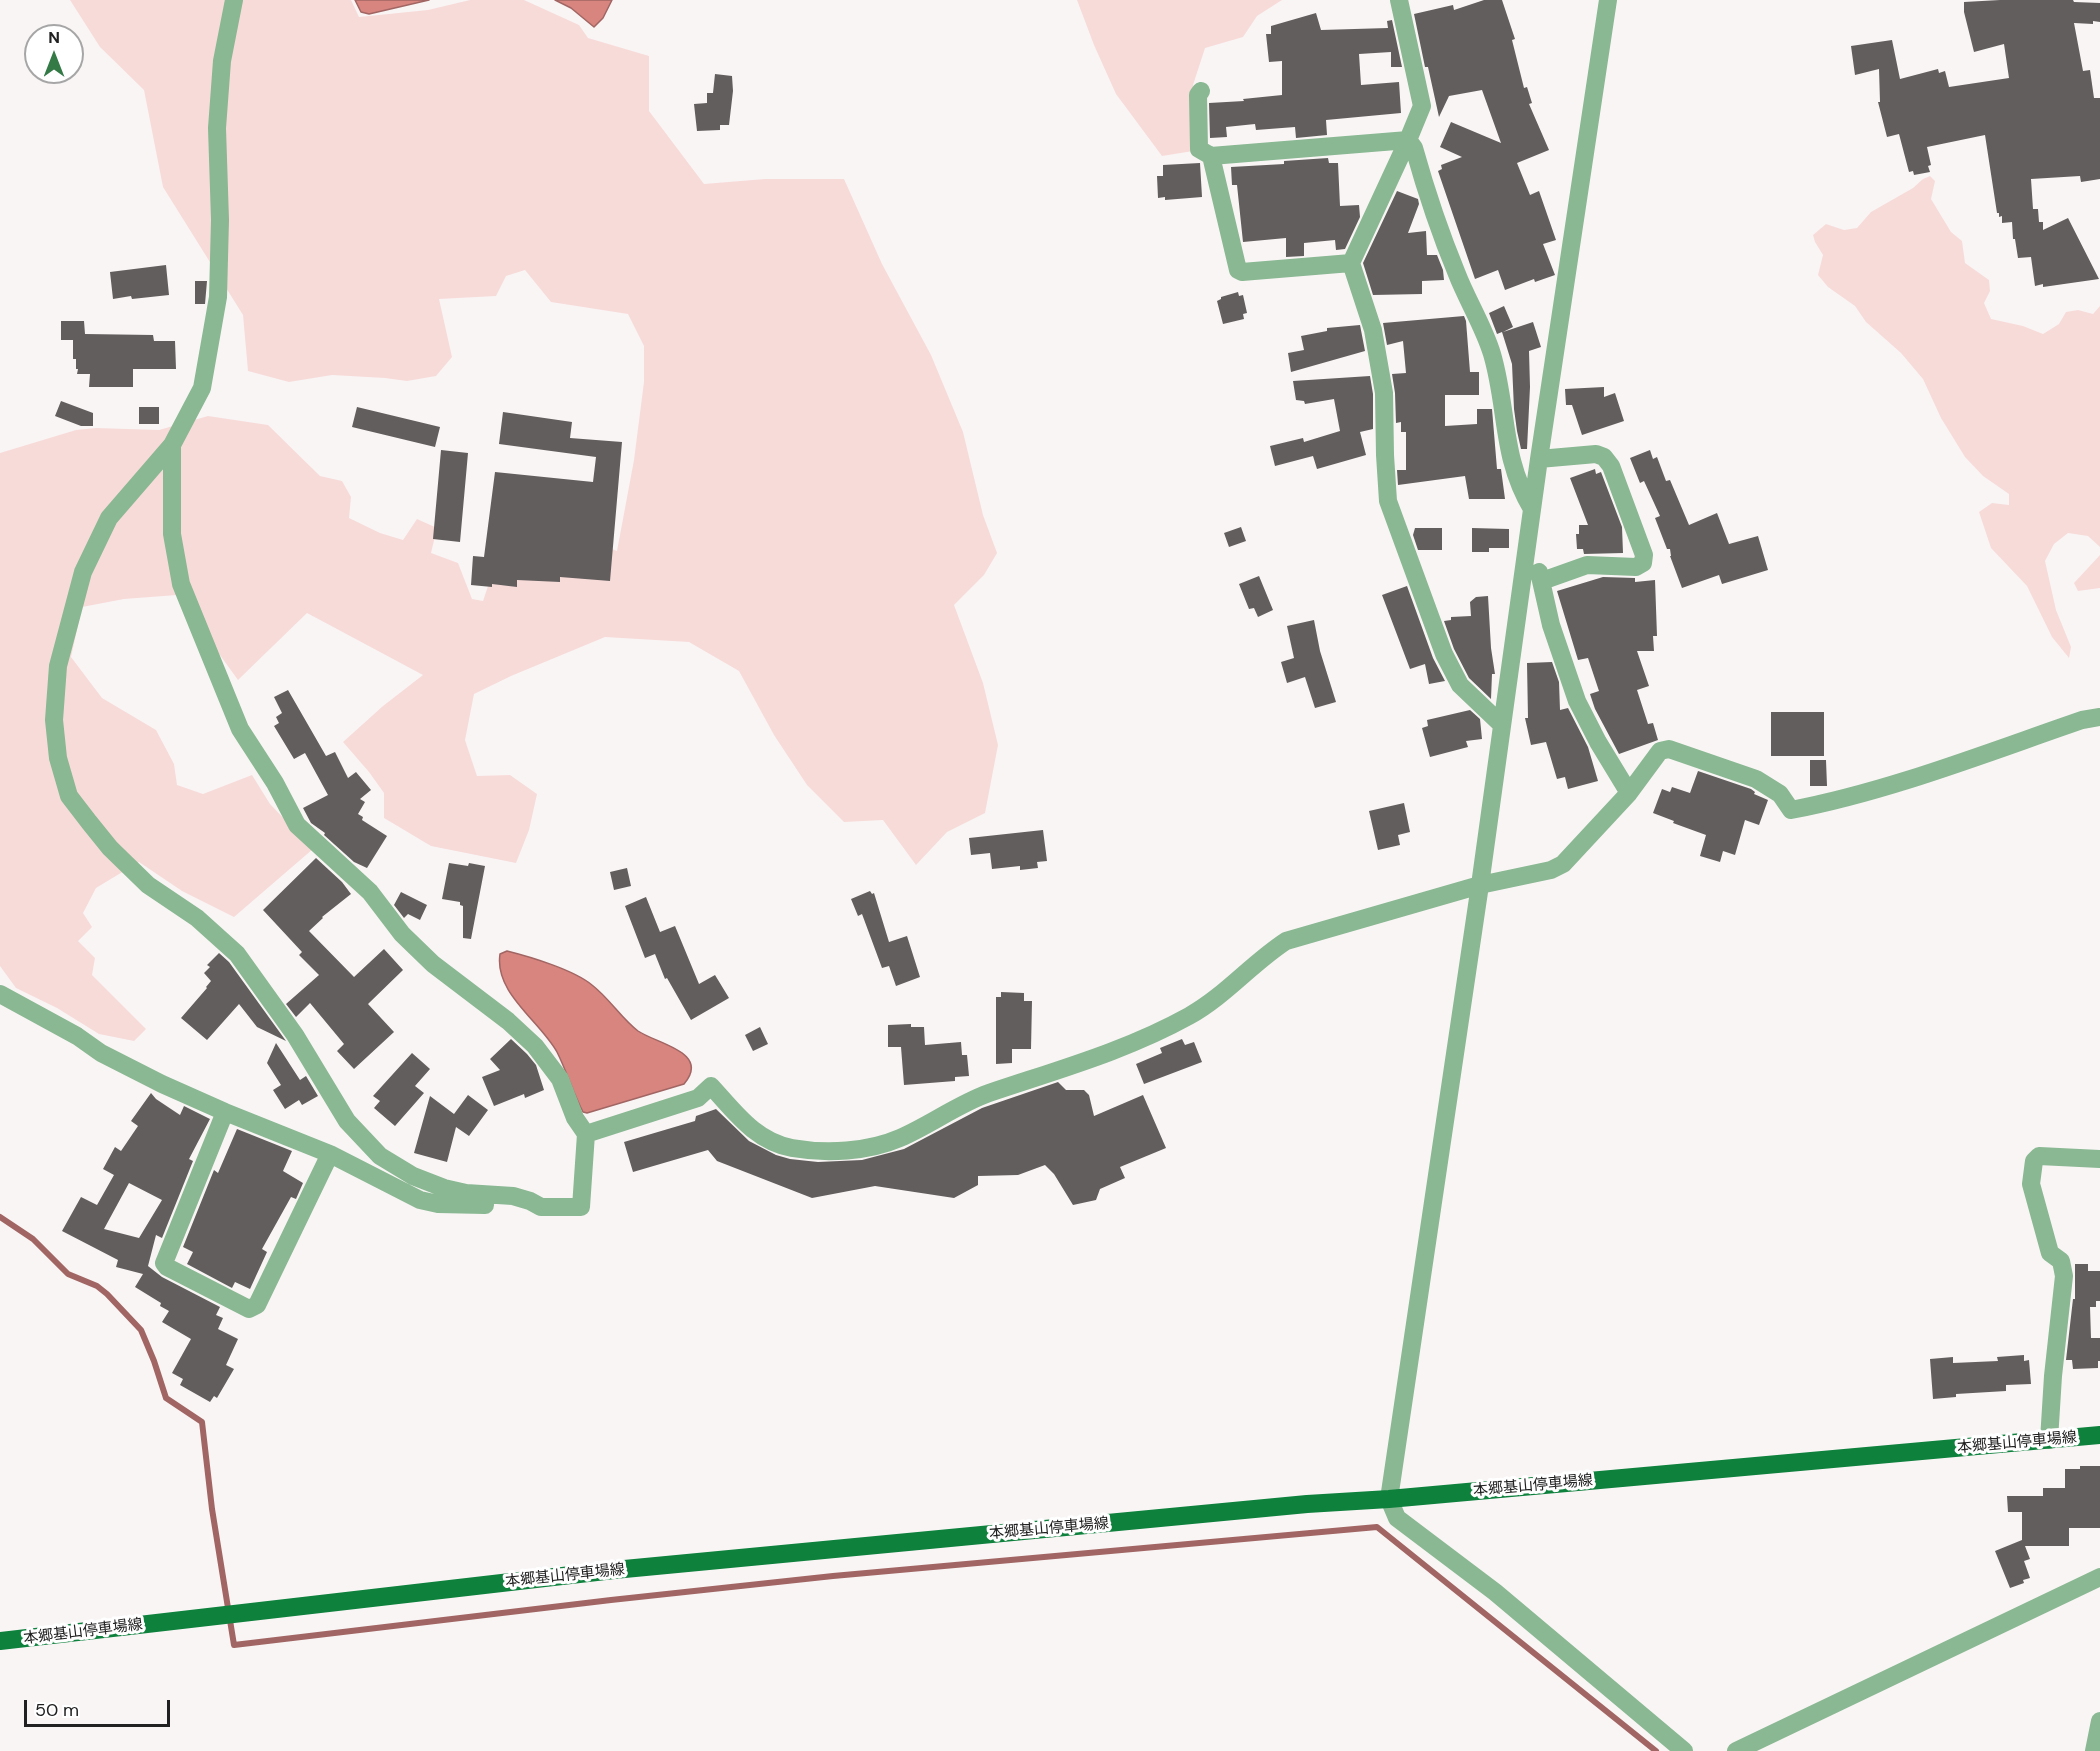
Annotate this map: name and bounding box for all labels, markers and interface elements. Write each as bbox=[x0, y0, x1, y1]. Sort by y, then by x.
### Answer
north arrow bbox=[24, 24, 84, 84]
text: N bbox=[48, 27, 60, 48]
street label: 本郷基山停車場線 bbox=[1956, 1429, 2078, 1457]
street label: 本郷基山停車場線 bbox=[1472, 1472, 1594, 1500]
street label: 本郷基山停車場線 bbox=[988, 1515, 1110, 1543]
street label: 本郷基山停車場線 bbox=[504, 1561, 626, 1591]
street label: 本郷基山停車場線 bbox=[22, 1616, 144, 1648]
scale bar bbox=[27, 1688, 172, 1726]
text: 50 m bbox=[35, 1698, 79, 1722]

